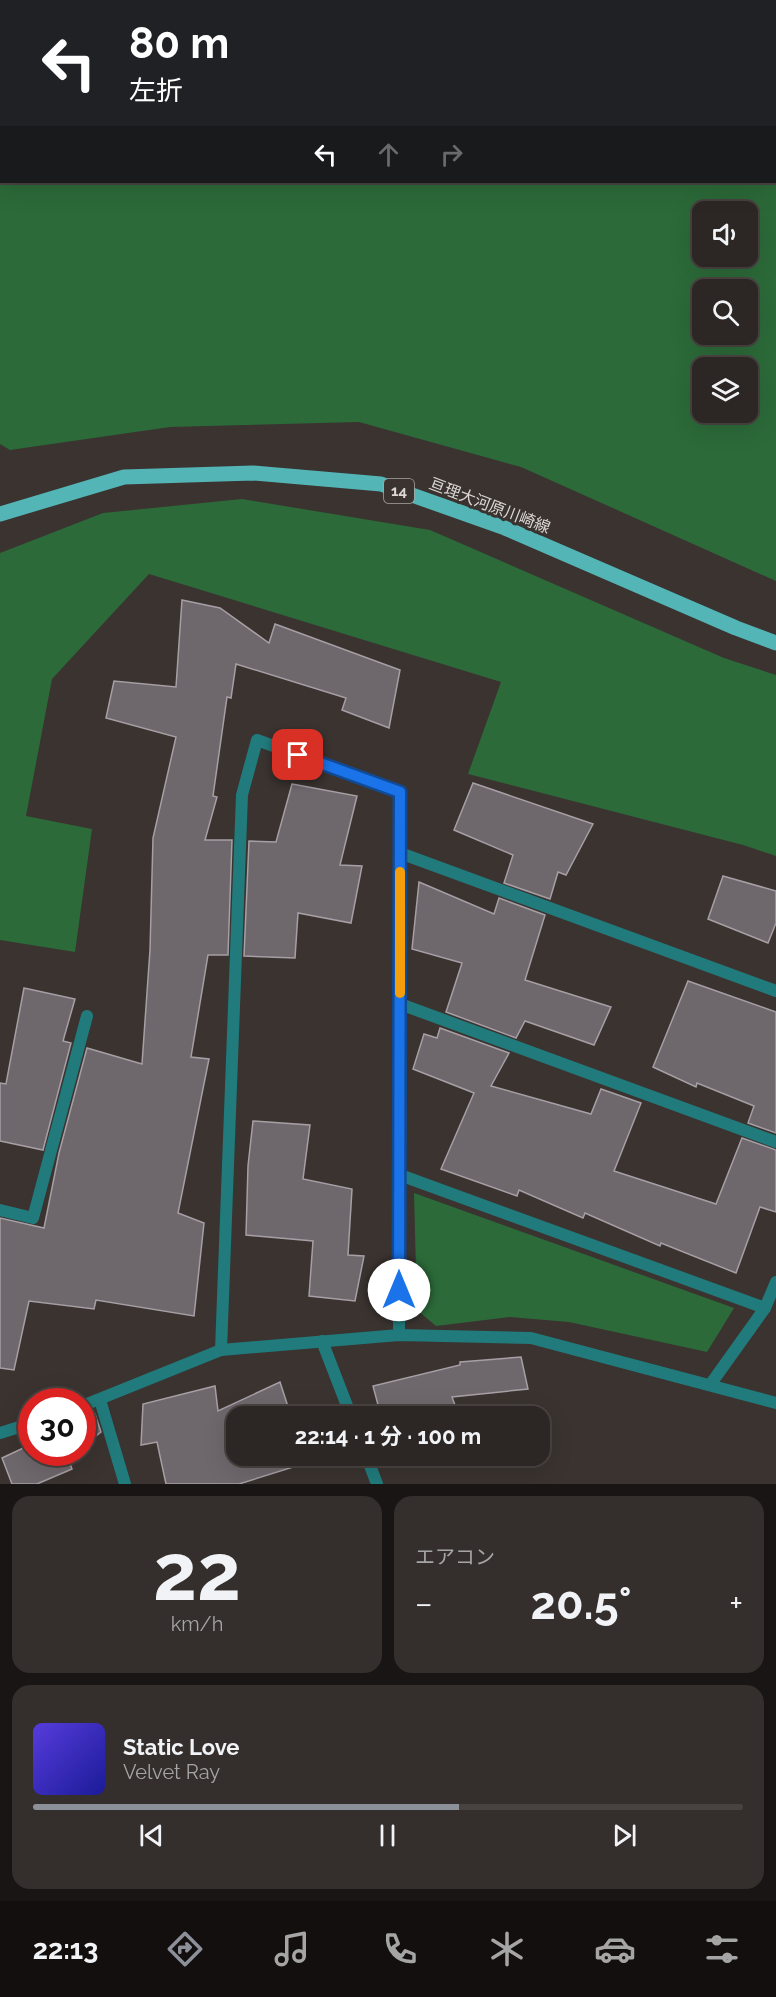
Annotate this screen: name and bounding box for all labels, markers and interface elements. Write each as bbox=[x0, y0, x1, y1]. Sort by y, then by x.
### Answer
text: 80 m bbox=[129, 19, 229, 68]
icon: left bbox=[30, 24, 108, 102]
text: 左折 bbox=[129, 75, 183, 106]
icon: left bbox=[309, 138, 342, 171]
icon: ahead bbox=[372, 138, 405, 171]
icon: right bbox=[435, 138, 468, 171]
map controls bbox=[692, 201, 758, 423]
button: sound bbox=[692, 201, 758, 267]
button: search bbox=[692, 279, 758, 345]
button: layers bbox=[692, 357, 758, 423]
street label: 亘理大河原川崎線 bbox=[427, 474, 553, 537]
road number: 14 bbox=[384, 479, 414, 503]
pin bbox=[272, 729, 323, 780]
icon: arrive bbox=[281, 738, 314, 771]
position arrow bbox=[367, 1258, 431, 1322]
speed limit sign: 30 bbox=[18, 1388, 96, 1466]
text: 22:14 · 1 分 · 100 m bbox=[295, 1423, 481, 1449]
text: 22 bbox=[153, 1527, 241, 1618]
text: エアコン bbox=[415, 1545, 495, 1569]
text: 20.5° bbox=[531, 1577, 631, 1630]
text: − bbox=[415, 1584, 433, 1623]
text: + bbox=[729, 1584, 743, 1623]
text: km/h bbox=[171, 1612, 223, 1636]
text: Static Love bbox=[123, 1734, 240, 1760]
text: Velvet Ray bbox=[123, 1760, 220, 1784]
icon: previous bbox=[135, 1819, 168, 1852]
icon: pause bbox=[371, 1819, 404, 1852]
icon: next bbox=[608, 1819, 641, 1852]
icon: directions bbox=[164, 1928, 206, 1970]
icon: music bbox=[271, 1928, 313, 1970]
icon: phone bbox=[379, 1928, 421, 1970]
icon: climate bbox=[486, 1928, 528, 1970]
icon: car bbox=[594, 1928, 636, 1970]
icon: filters bbox=[701, 1928, 743, 1970]
text: 22:13 bbox=[33, 1934, 98, 1965]

